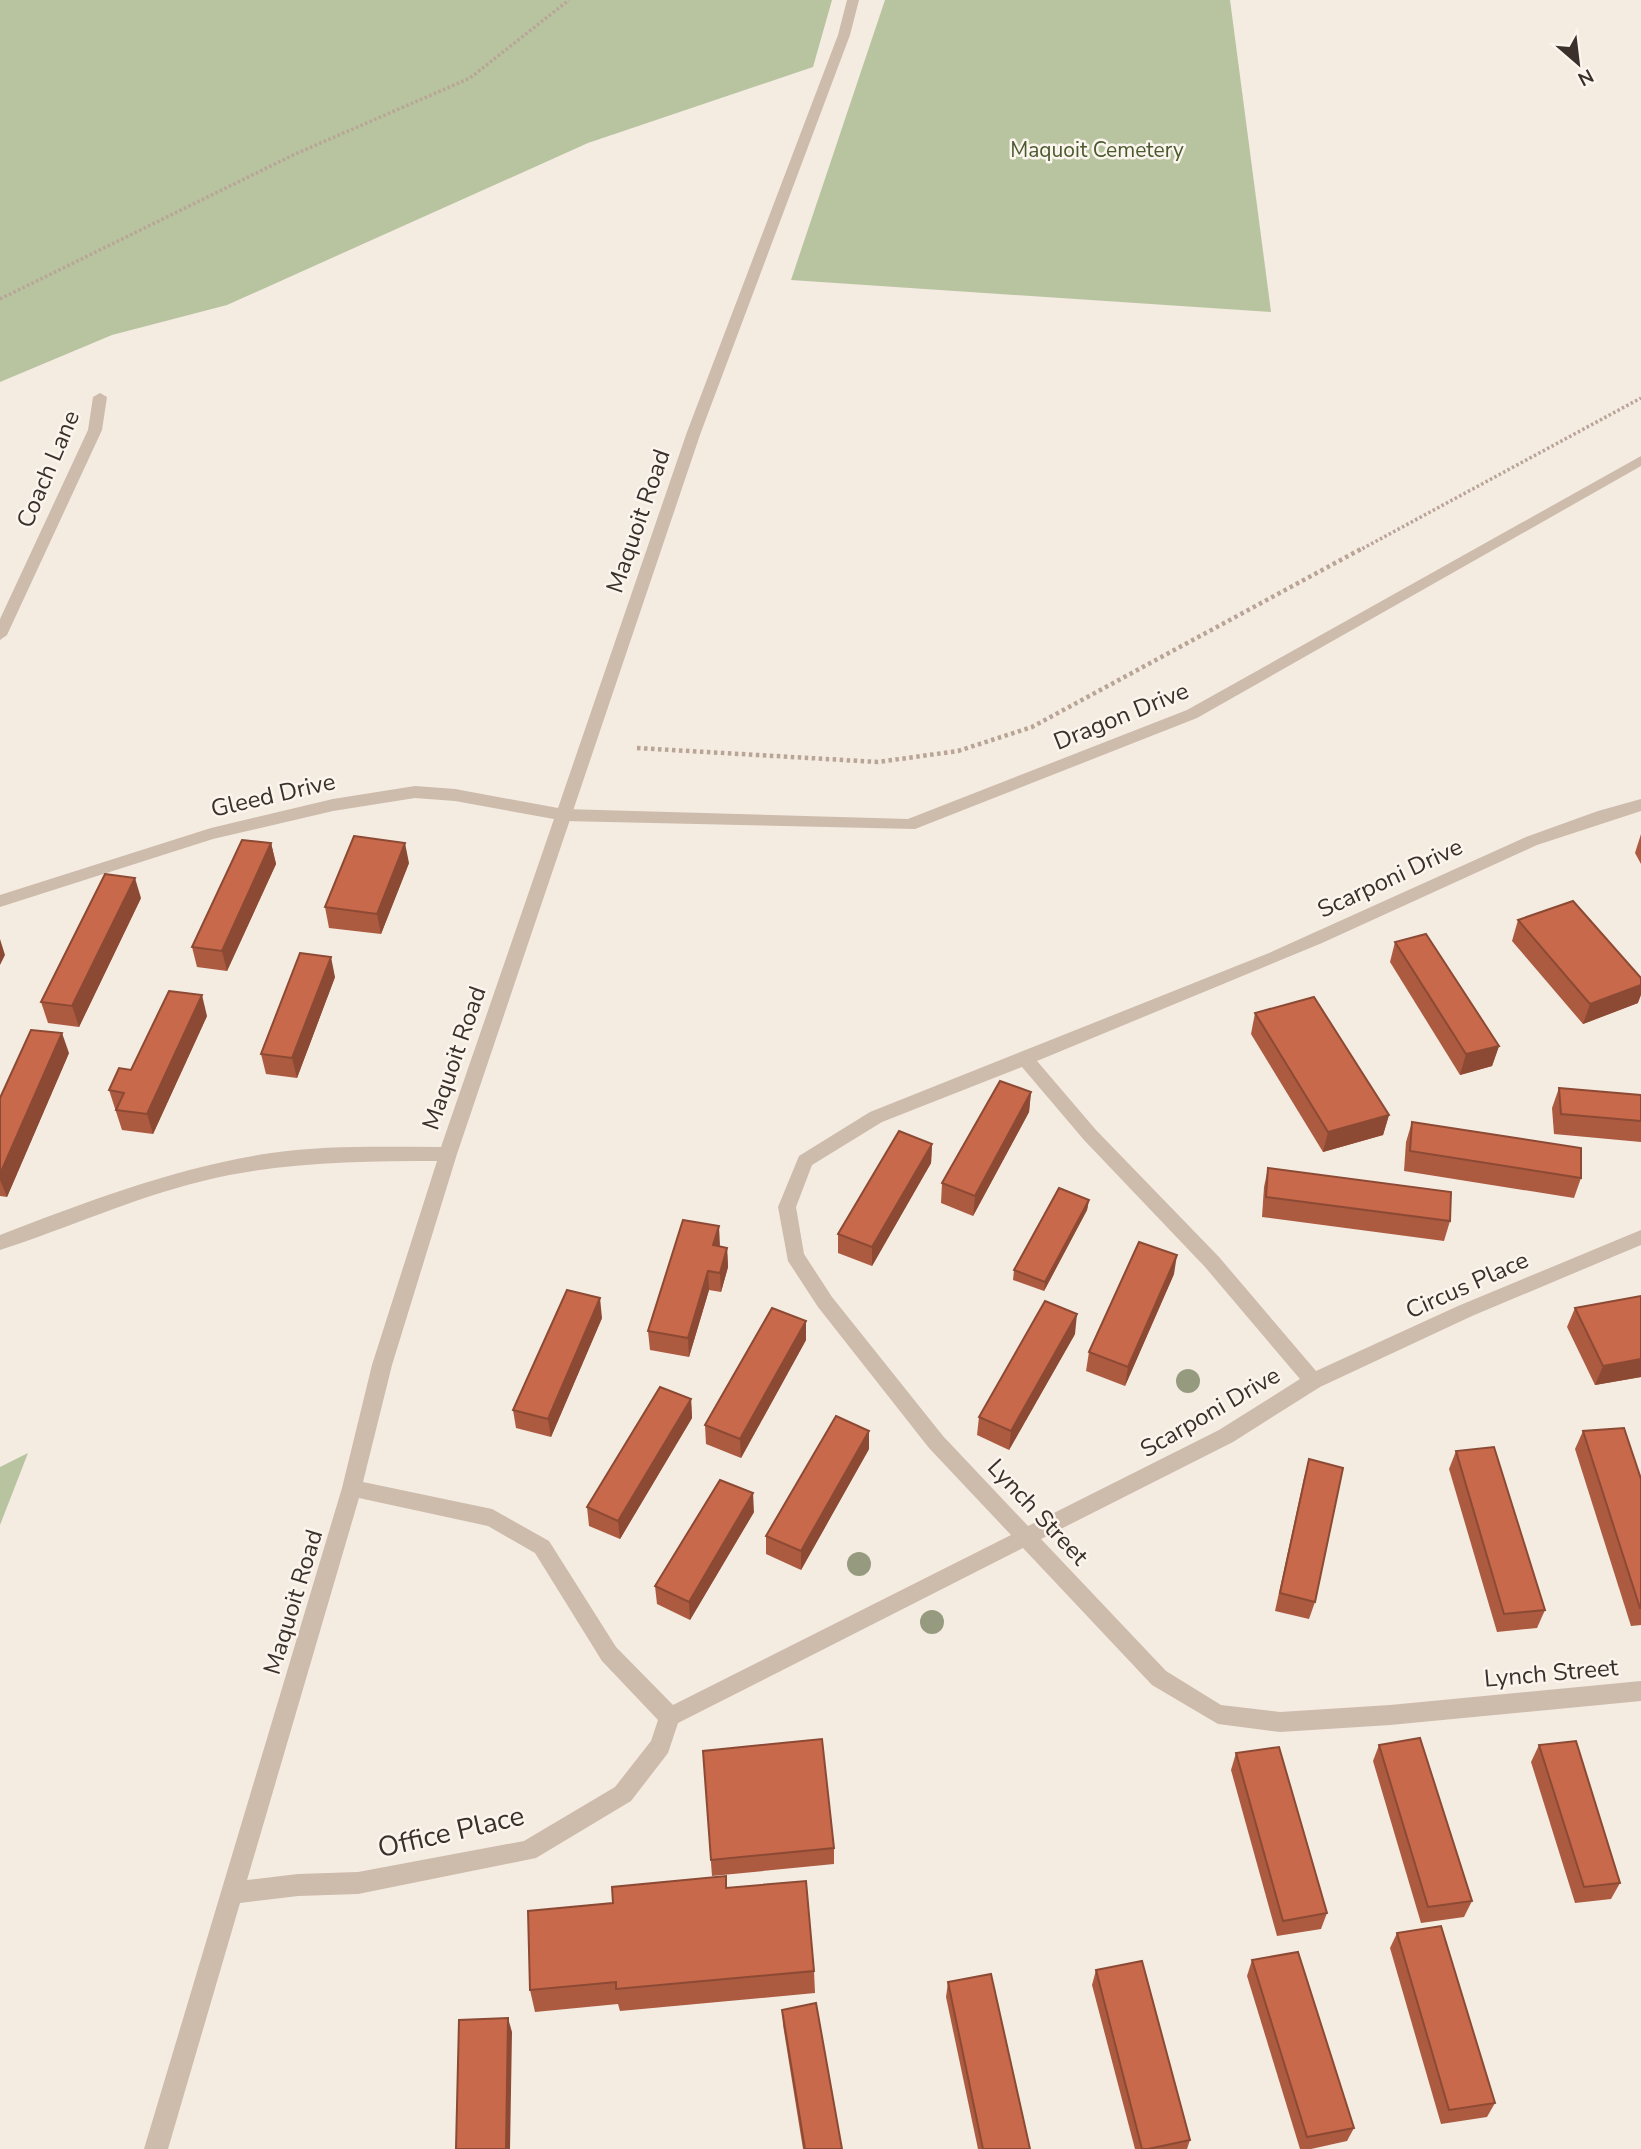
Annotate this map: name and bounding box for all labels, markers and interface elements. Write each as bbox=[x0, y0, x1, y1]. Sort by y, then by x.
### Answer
north arrow bbox=[1543, 28, 1613, 98]
text: N bbox=[1573, 62, 1598, 92]
park label: Maquoit Cemetery bbox=[1010, 136, 1184, 164]
street label: Coach Lane bbox=[9, 405, 87, 533]
street label: Maquoit Road bbox=[598, 445, 678, 597]
street label: Dragon Drive bbox=[1049, 674, 1193, 758]
street label: Gleed Drive bbox=[208, 765, 338, 825]
street label: Scarponi Drive bbox=[1312, 830, 1468, 926]
street label: Maquoit Road bbox=[414, 982, 494, 1134]
street label: Circus Place bbox=[1401, 1244, 1533, 1326]
street label: Scarponi Drive bbox=[1134, 1359, 1286, 1465]
street label: Lynch Street bbox=[980, 1452, 1096, 1572]
street label: Maquoit Road bbox=[256, 1526, 330, 1678]
street label: Lynch Street bbox=[1483, 1651, 1620, 1695]
street label: Office Place bbox=[374, 1797, 528, 1867]

